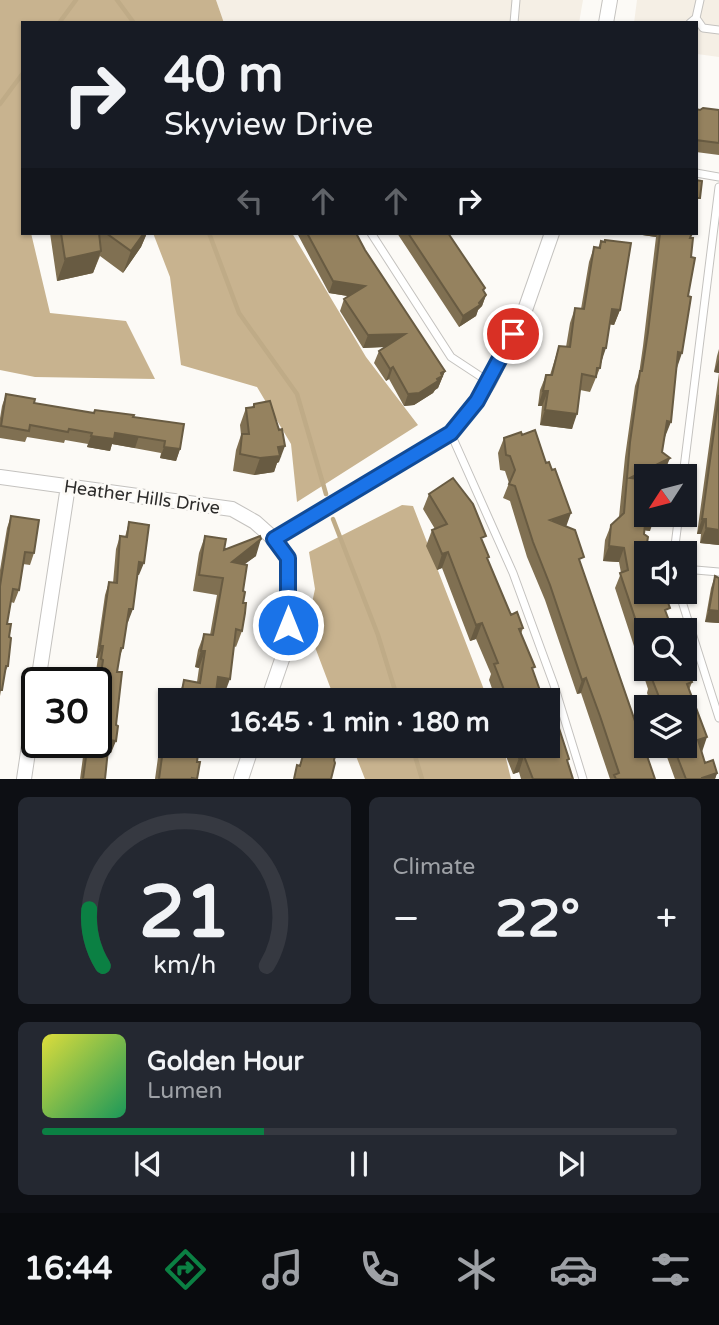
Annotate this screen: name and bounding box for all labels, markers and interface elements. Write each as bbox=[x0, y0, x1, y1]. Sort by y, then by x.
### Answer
text: 40 m bbox=[164, 46, 283, 105]
icon: right bbox=[49, 49, 140, 140]
text: Skyview Drive bbox=[164, 106, 373, 144]
icon: left bbox=[231, 182, 269, 220]
icon: ahead bbox=[304, 182, 342, 220]
icon: ahead bbox=[377, 182, 415, 220]
icon: right bbox=[450, 182, 488, 220]
pin bbox=[483, 304, 543, 364]
icon: arrive bbox=[494, 315, 532, 353]
north arrow bbox=[634, 464, 696, 527]
map controls bbox=[634, 464, 697, 758]
street label: Heather Hills Drive bbox=[62, 475, 222, 519]
button: sound bbox=[634, 541, 697, 604]
position arrow bbox=[251, 588, 325, 662]
button: search bbox=[634, 618, 697, 681]
speed limit sign: 30 bbox=[21, 667, 112, 758]
button: layers bbox=[634, 695, 697, 758]
text: 16:45 · 1 min · 180 m bbox=[228, 707, 490, 738]
text: Climate bbox=[393, 853, 475, 881]
text: 21 bbox=[139, 870, 230, 958]
text: 22° bbox=[495, 888, 580, 951]
text: − bbox=[393, 896, 420, 942]
text: + bbox=[656, 896, 677, 942]
text: km/h bbox=[153, 950, 216, 980]
text: Golden Hour bbox=[147, 1046, 304, 1077]
text: Lumen bbox=[147, 1077, 222, 1105]
icon: previous bbox=[129, 1145, 167, 1183]
icon: pause bbox=[340, 1145, 378, 1183]
icon: next bbox=[552, 1145, 590, 1183]
icon: directions bbox=[161, 1245, 210, 1294]
icon: music bbox=[258, 1245, 307, 1294]
icon: phone bbox=[355, 1245, 404, 1294]
icon: climate bbox=[452, 1245, 501, 1294]
icon: car bbox=[549, 1245, 598, 1294]
icon: filters bbox=[646, 1245, 695, 1294]
text: 16:44 bbox=[24, 1250, 113, 1288]

